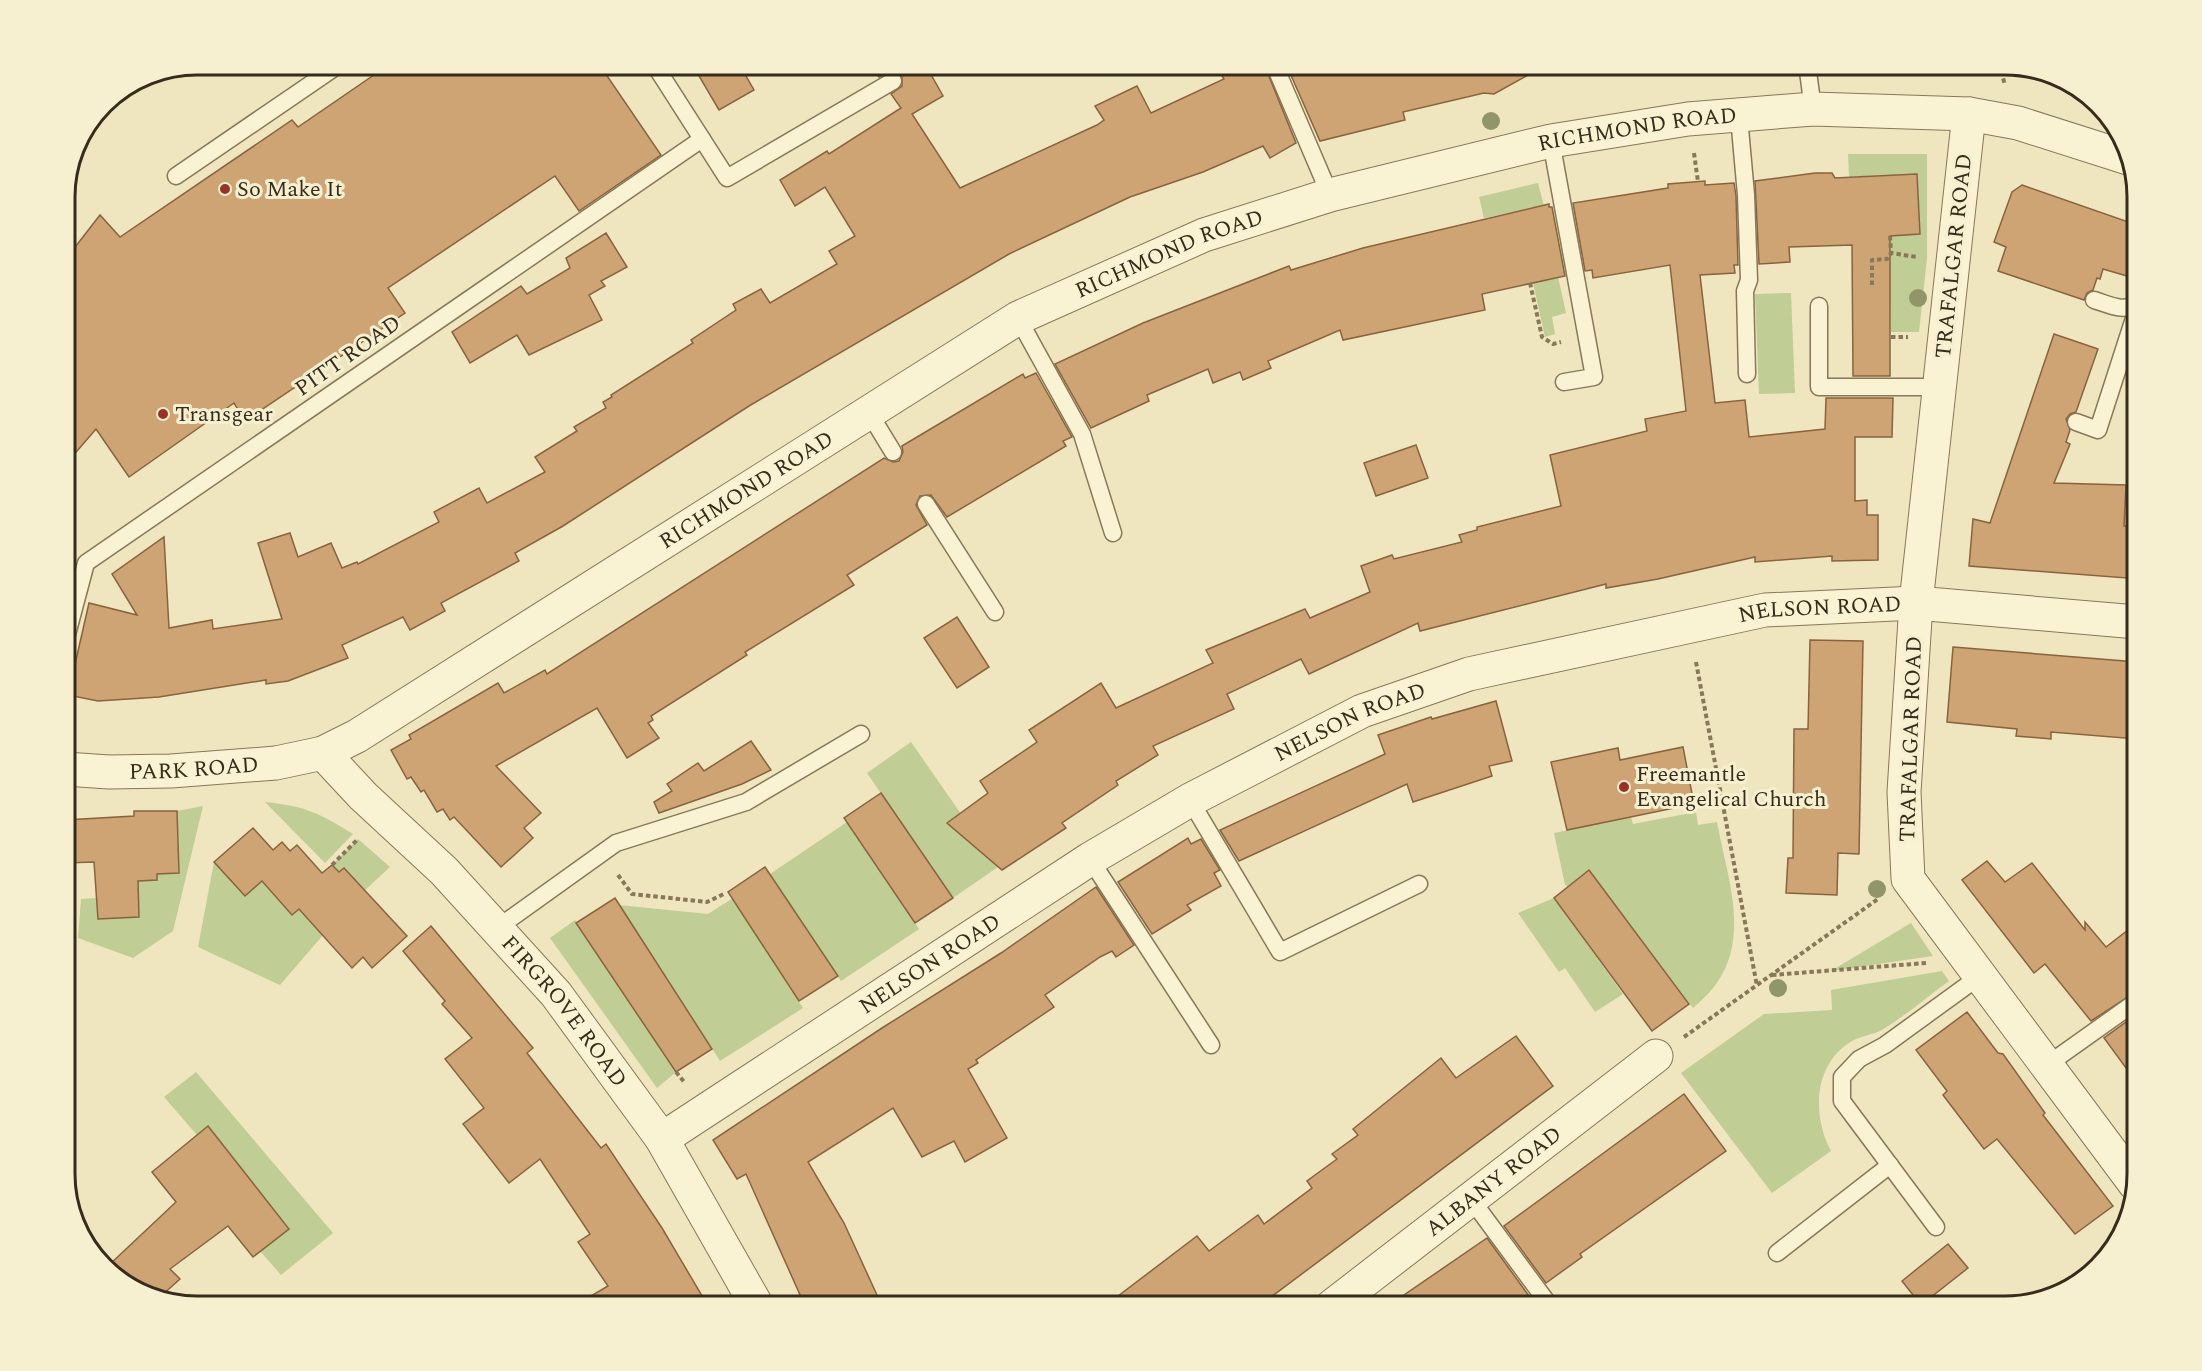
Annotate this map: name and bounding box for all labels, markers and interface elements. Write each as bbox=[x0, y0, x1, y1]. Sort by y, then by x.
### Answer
street label: RICHMOND ROAD bbox=[1534, 99, 1738, 160]
street label: TRAFALGAR ROAD bbox=[1927, 152, 1981, 360]
place label: So Make It bbox=[237, 173, 343, 206]
marker: So Make It bbox=[218, 182, 232, 196]
street label: RICHMOND ROAD bbox=[1070, 201, 1267, 307]
street label: PITT ROAD bbox=[288, 307, 408, 405]
place label: Transgear bbox=[175, 398, 273, 431]
marker: Transgear bbox=[156, 407, 170, 421]
street label: RICHMOND ROAD bbox=[653, 422, 840, 557]
street label: NELSON ROAD bbox=[1735, 587, 1902, 632]
street label: TRAFALGAR ROAD bbox=[1891, 635, 1931, 843]
street label: NELSON ROAD bbox=[1268, 674, 1430, 770]
street label: PARK ROAD bbox=[129, 748, 260, 788]
place label: Freemantle Evangelical Church bbox=[1636, 758, 1827, 816]
marker: Freemantle Evangelical Church bbox=[1617, 780, 1631, 794]
street label: NELSON ROAD bbox=[852, 905, 1007, 1022]
street label: FIRGROVE ROAD bbox=[493, 928, 635, 1094]
street label: ALBANY ROAD bbox=[1418, 1118, 1569, 1245]

